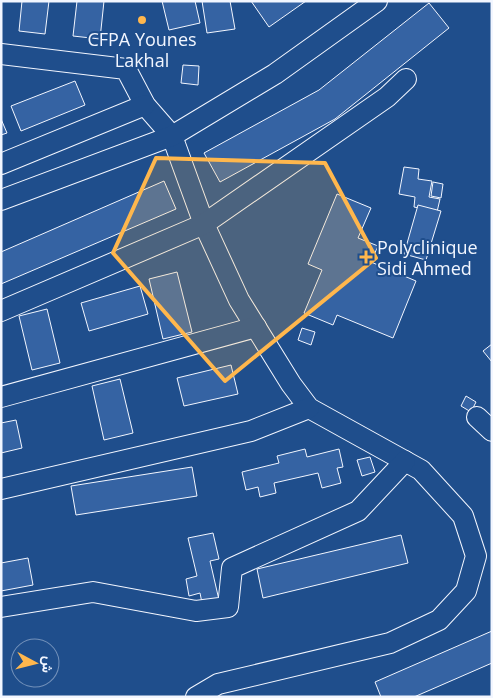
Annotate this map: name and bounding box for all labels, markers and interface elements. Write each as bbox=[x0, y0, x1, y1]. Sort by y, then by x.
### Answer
marker: CFPA Younes Lakhal bbox=[136, 14, 148, 26]
place label: CFPA Younes Lakhal bbox=[87, 27, 197, 72]
place label: Polyclinique Sidi Ahmed bbox=[377, 235, 478, 280]
marker: Polyclinique Sidi Ahmed bbox=[359, 250, 373, 264]
north arrow bbox=[10, 638, 60, 688]
text: ش bbox=[38, 655, 59, 674]

